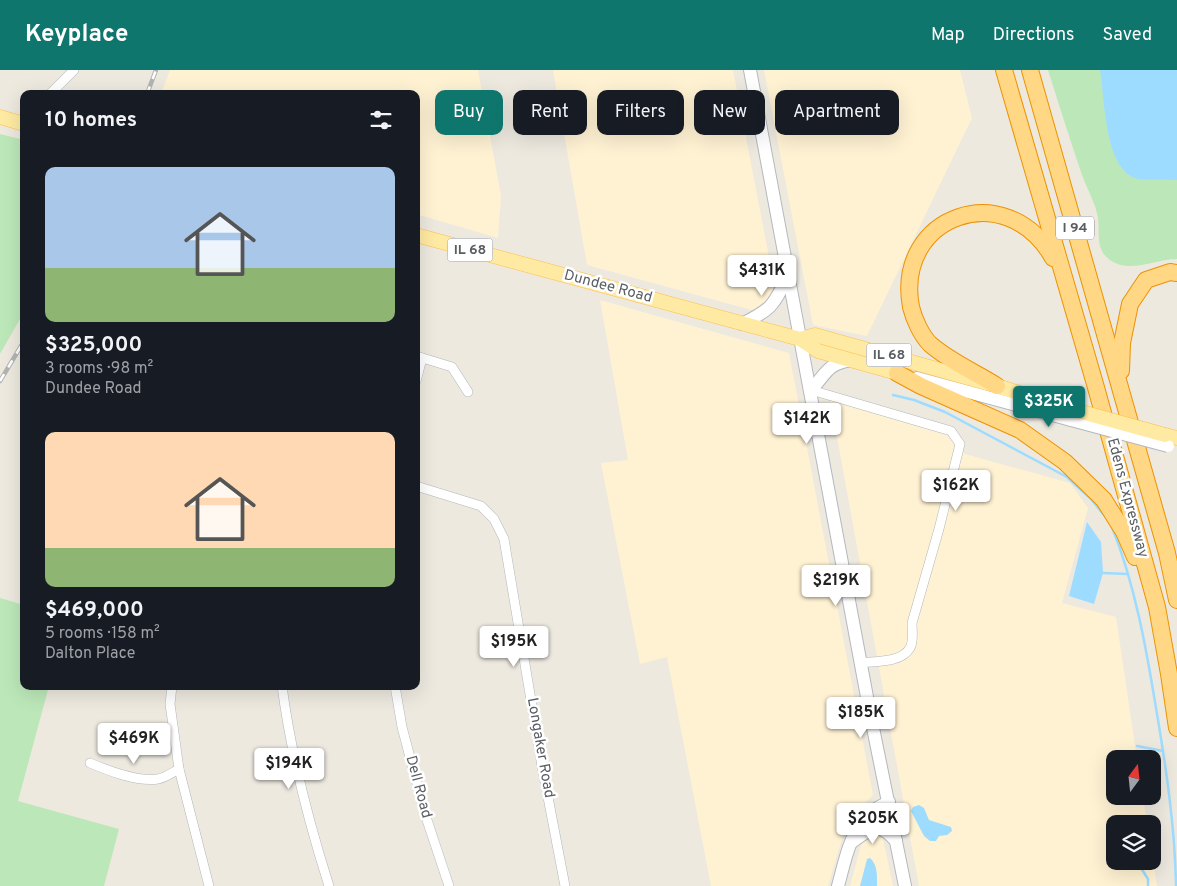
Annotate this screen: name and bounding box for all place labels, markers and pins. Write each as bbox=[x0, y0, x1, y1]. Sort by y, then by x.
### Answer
pin: $431K bbox=[727, 254, 797, 297]
pin: $325K bbox=[1014, 386, 1084, 428]
pin: $142K bbox=[772, 402, 842, 445]
pin: $162K bbox=[921, 470, 991, 512]
pin: $219K bbox=[801, 564, 871, 607]
pin: $195K bbox=[479, 626, 549, 668]
pin: $185K bbox=[826, 696, 896, 739]
pin: $469K bbox=[99, 722, 169, 765]
pin: $194K bbox=[254, 748, 324, 790]
pin: $205K bbox=[838, 802, 908, 845]

